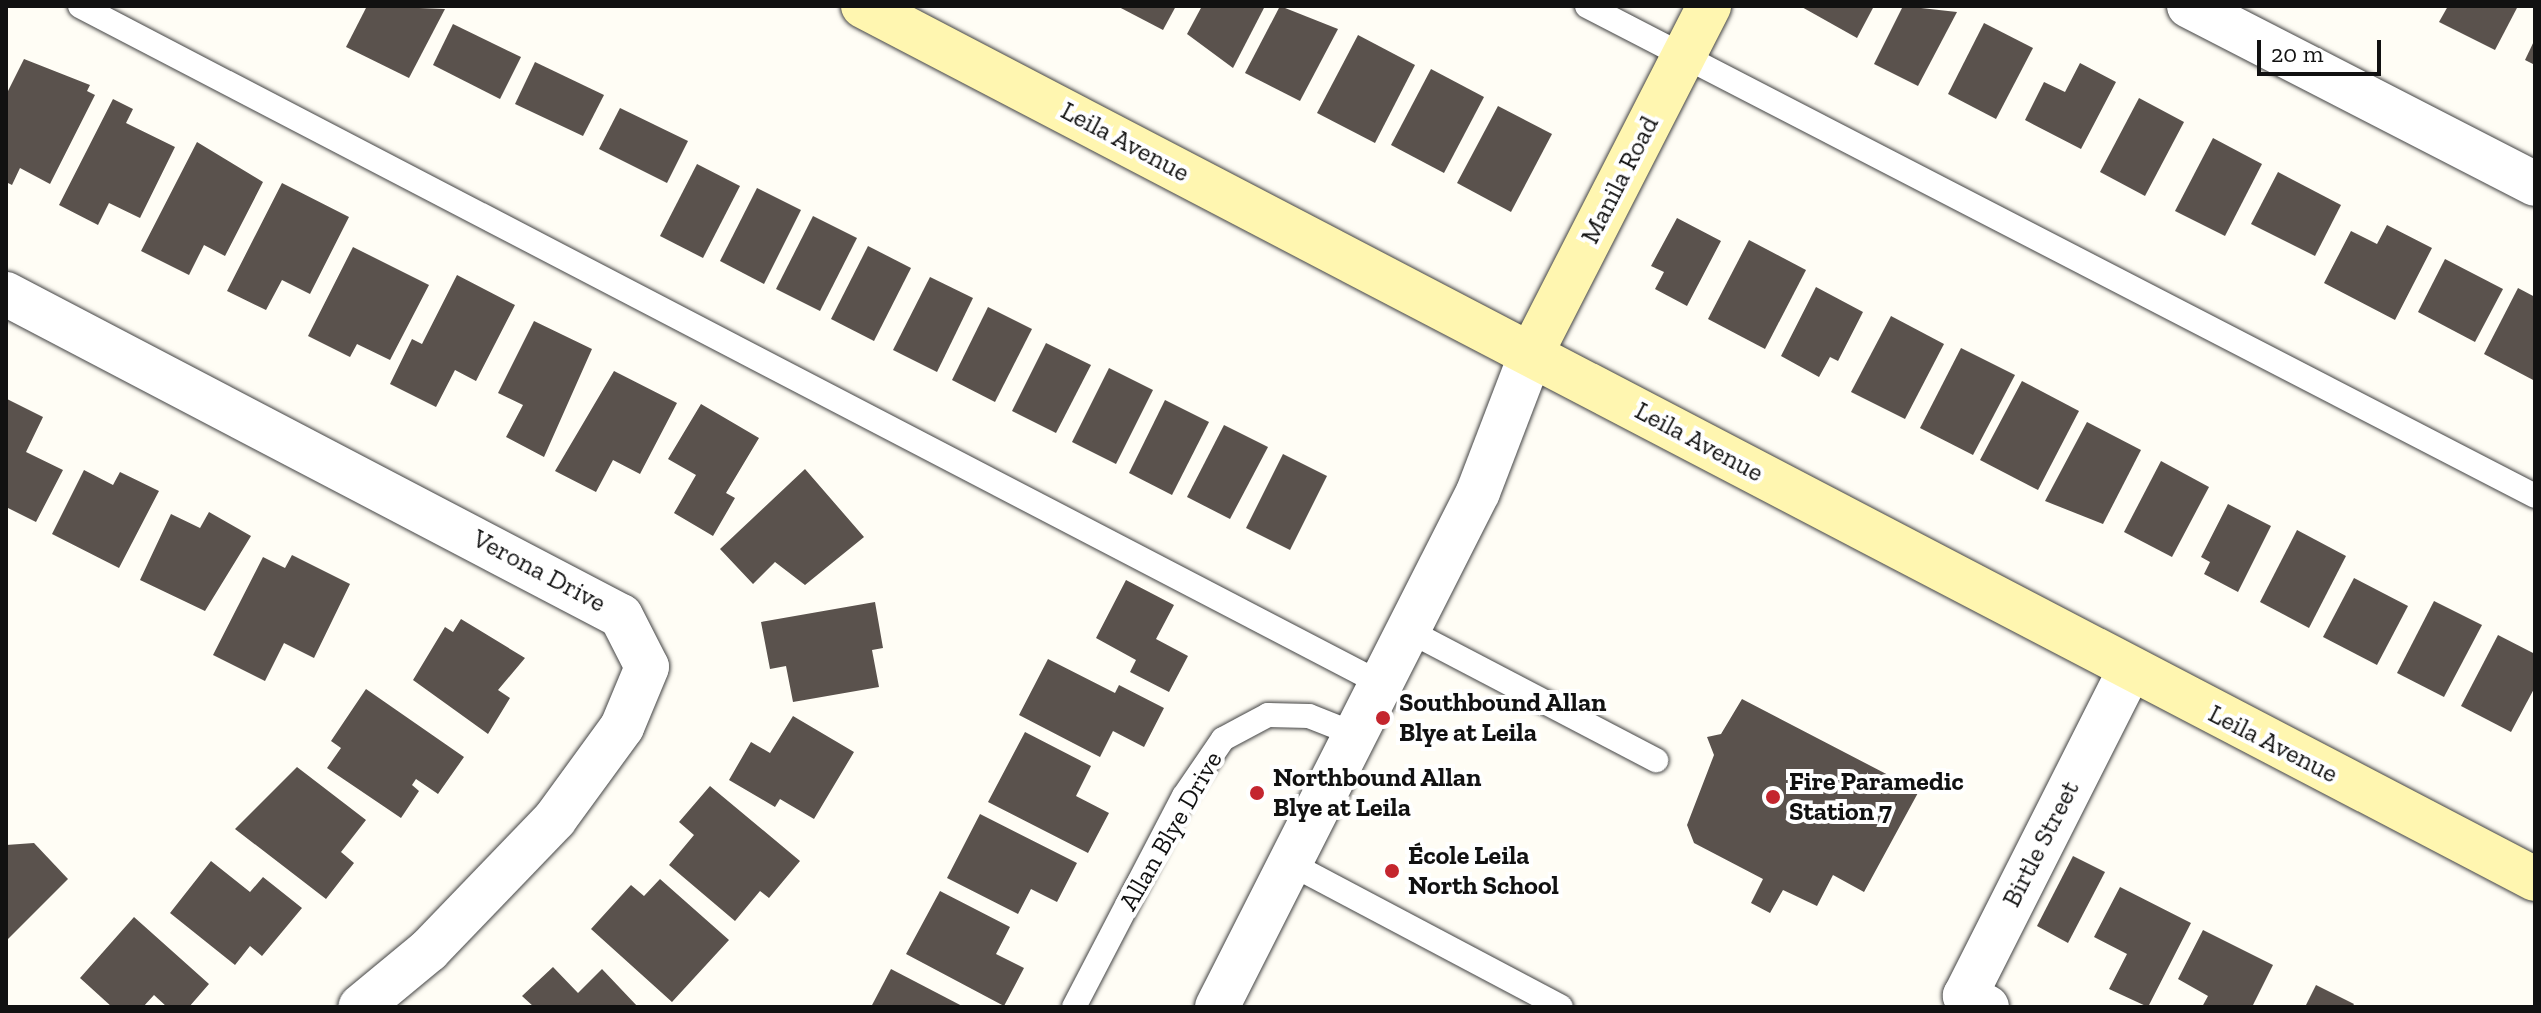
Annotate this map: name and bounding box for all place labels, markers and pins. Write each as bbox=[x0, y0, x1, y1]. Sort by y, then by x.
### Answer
place label: Southbound Allan Blye at Leila bbox=[1399, 687, 1607, 748]
marker: Southbound Allan Blye at Leila bbox=[1374, 709, 1392, 727]
place label: Northbound Allan Blye at Leila bbox=[1273, 762, 1482, 824]
place label: Fire Paramedic Station 7 bbox=[1789, 766, 1964, 828]
marker: Northbound Allan Blye at Leila bbox=[1248, 784, 1266, 802]
marker: Fire Paramedic Station 7 bbox=[1764, 788, 1782, 806]
place label: École Leila North School bbox=[1408, 840, 1559, 902]
marker: École Leila North School bbox=[1383, 862, 1401, 880]

